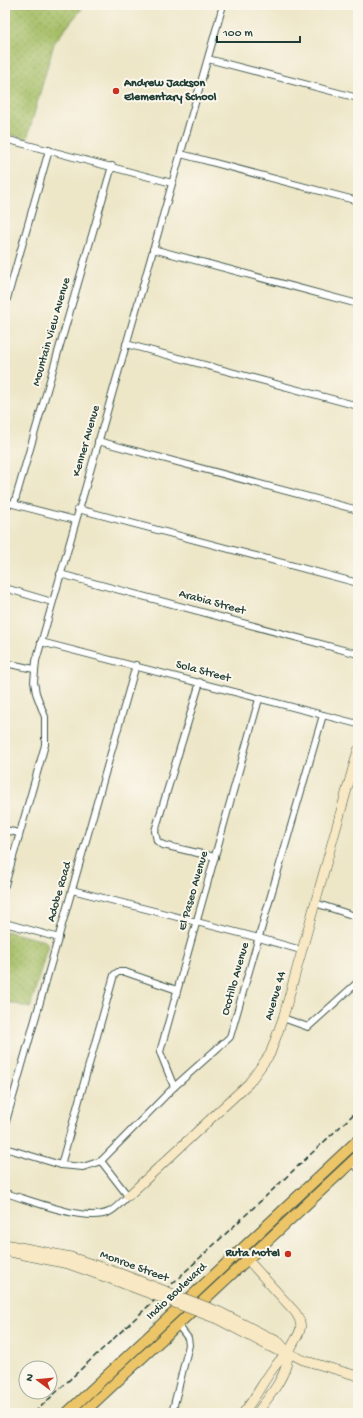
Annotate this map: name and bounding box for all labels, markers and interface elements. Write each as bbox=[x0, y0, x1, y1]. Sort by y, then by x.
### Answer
scale bar bbox=[217, 18, 300, 44]
text: 100 m bbox=[222, 27, 253, 41]
place label: Andrew Jackson Elementary School bbox=[123, 77, 217, 105]
marker: Andrew Jackson Elementary School bbox=[111, 86, 121, 96]
street label: Mountain View Avenue bbox=[30, 275, 74, 388]
street label: Kenner Avenue bbox=[70, 403, 104, 478]
street label: Arabia Street bbox=[177, 587, 248, 619]
street label: Sola Street bbox=[174, 658, 233, 686]
street label: El Paseo Avenue bbox=[176, 849, 212, 932]
street label: Adobe Road bbox=[45, 859, 76, 924]
street label: Ocotillo Avenue bbox=[219, 940, 253, 1017]
street label: Avenue 44 bbox=[262, 970, 290, 1022]
place label: Ruta Motel bbox=[224, 1247, 280, 1261]
street label: Monroe Street bbox=[98, 1248, 171, 1286]
marker: Ruta Motel bbox=[283, 1249, 293, 1259]
street label: Indio Boulevard bbox=[144, 1260, 211, 1323]
north arrow bbox=[18, 1360, 58, 1400]
text: N bbox=[24, 1373, 37, 1383]

